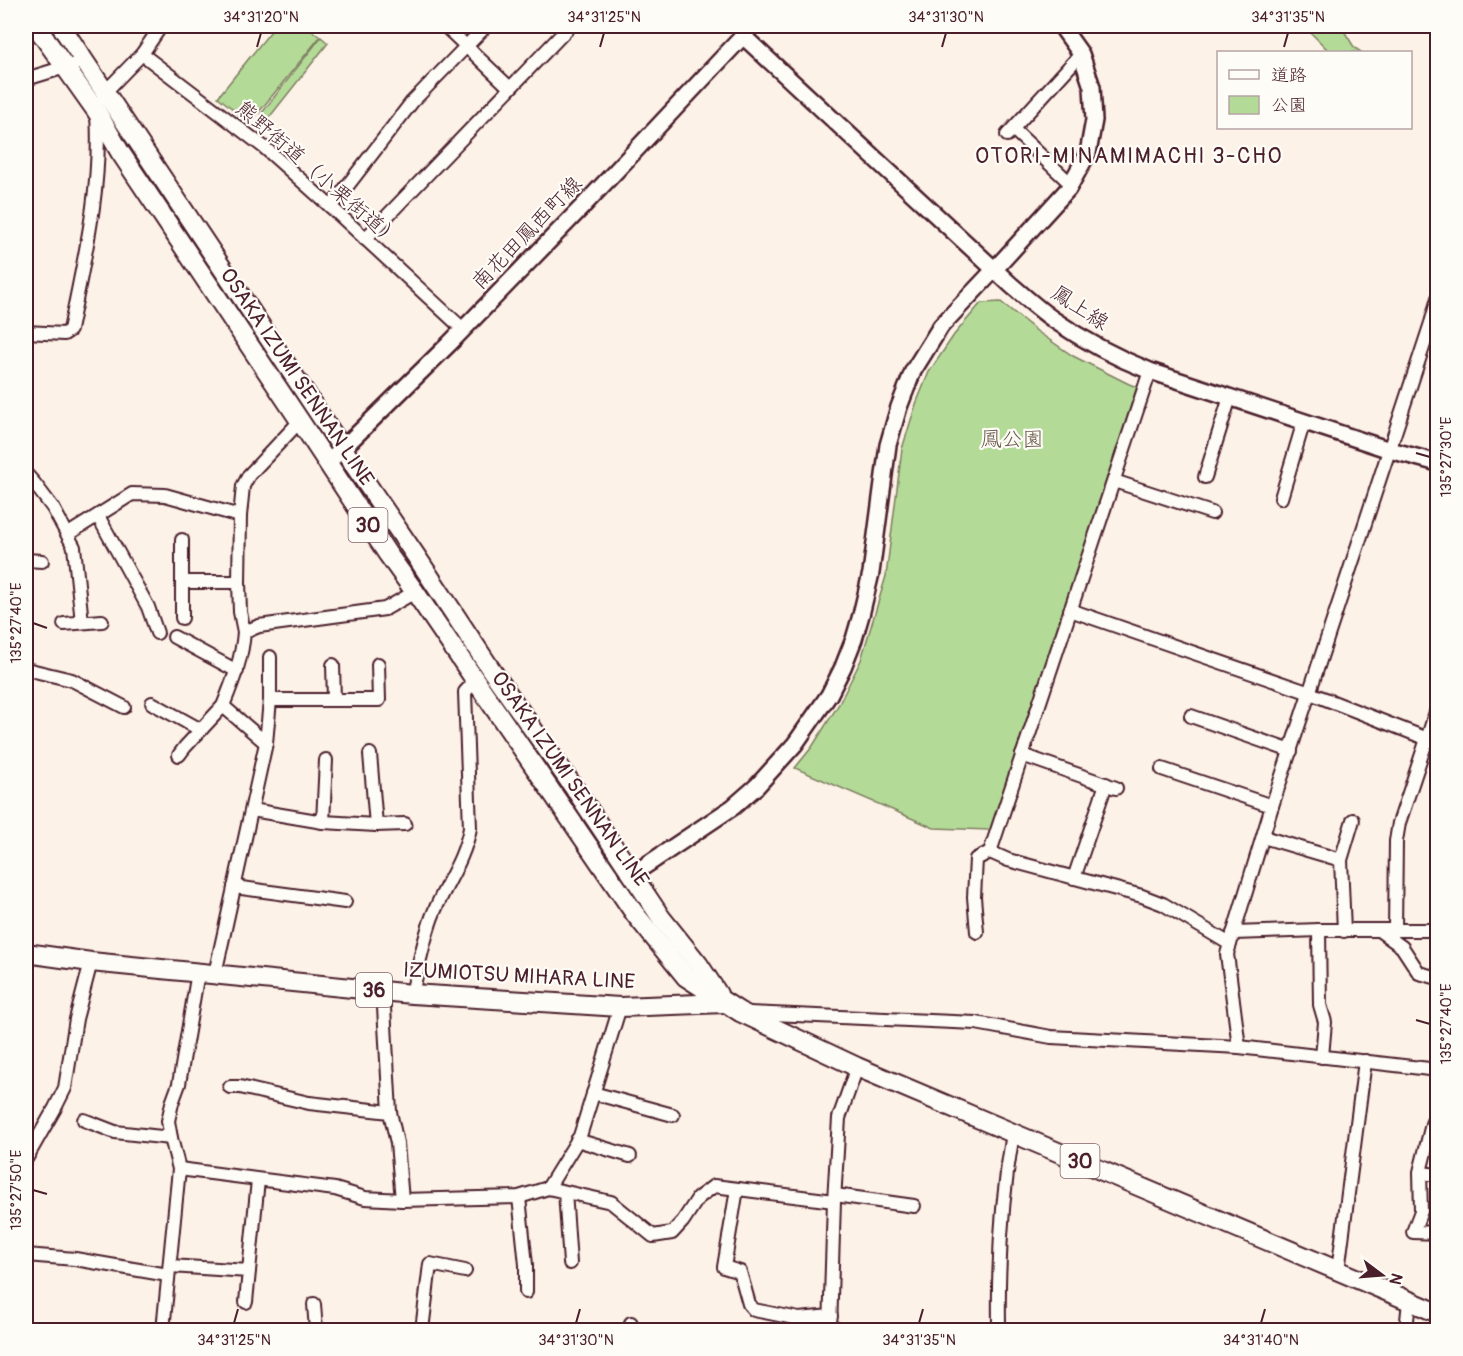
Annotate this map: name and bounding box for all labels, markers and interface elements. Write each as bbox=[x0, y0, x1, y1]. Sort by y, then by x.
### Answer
text: 34°31'20"N bbox=[223, 8, 299, 27]
text: 34°31'25"N bbox=[567, 8, 641, 27]
text: 34°31'30"N bbox=[908, 8, 984, 27]
text: 34°31'35"N bbox=[1251, 8, 1325, 27]
legend bbox=[1217, 51, 1412, 129]
text: 道路 bbox=[1271, 64, 1307, 87]
text: 公園 bbox=[1271, 94, 1307, 117]
street label: 熊野街道（小栗街道） bbox=[230, 95, 406, 253]
district label: OTORI-MINAMIMACHI 3-CHO bbox=[975, 142, 1283, 170]
street label: 南花田鳳西町線 bbox=[466, 171, 588, 295]
street label: OSAKA IZUMI SENNAN LINE bbox=[214, 263, 380, 491]
street label: 鳳上線 bbox=[1046, 280, 1114, 336]
text: 135°27'30"E bbox=[1437, 416, 1456, 497]
park label: 鳳公園 bbox=[981, 426, 1044, 453]
road number: 30 bbox=[348, 508, 388, 542]
text: 135°27'40"E bbox=[7, 582, 26, 664]
street label: OSAKA IZUMI SENNAN LINE bbox=[485, 666, 655, 892]
street label: IZUMIOTSU MIHARA LINE bbox=[402, 956, 636, 996]
road number: 36 bbox=[356, 973, 392, 1007]
text: 135°27'40"E bbox=[1437, 983, 1456, 1065]
road number: 30 bbox=[1060, 1144, 1100, 1178]
text: 135°27'50"E bbox=[7, 1150, 26, 1230]
north arrow bbox=[1352, 1245, 1412, 1305]
text: N bbox=[1384, 1271, 1407, 1287]
text: 34°31'25"N bbox=[197, 1331, 271, 1350]
text: 34°31'30"N bbox=[538, 1331, 614, 1350]
text: 34°31'35"N bbox=[882, 1331, 956, 1350]
text: 34°31'40"N bbox=[1223, 1331, 1299, 1350]

